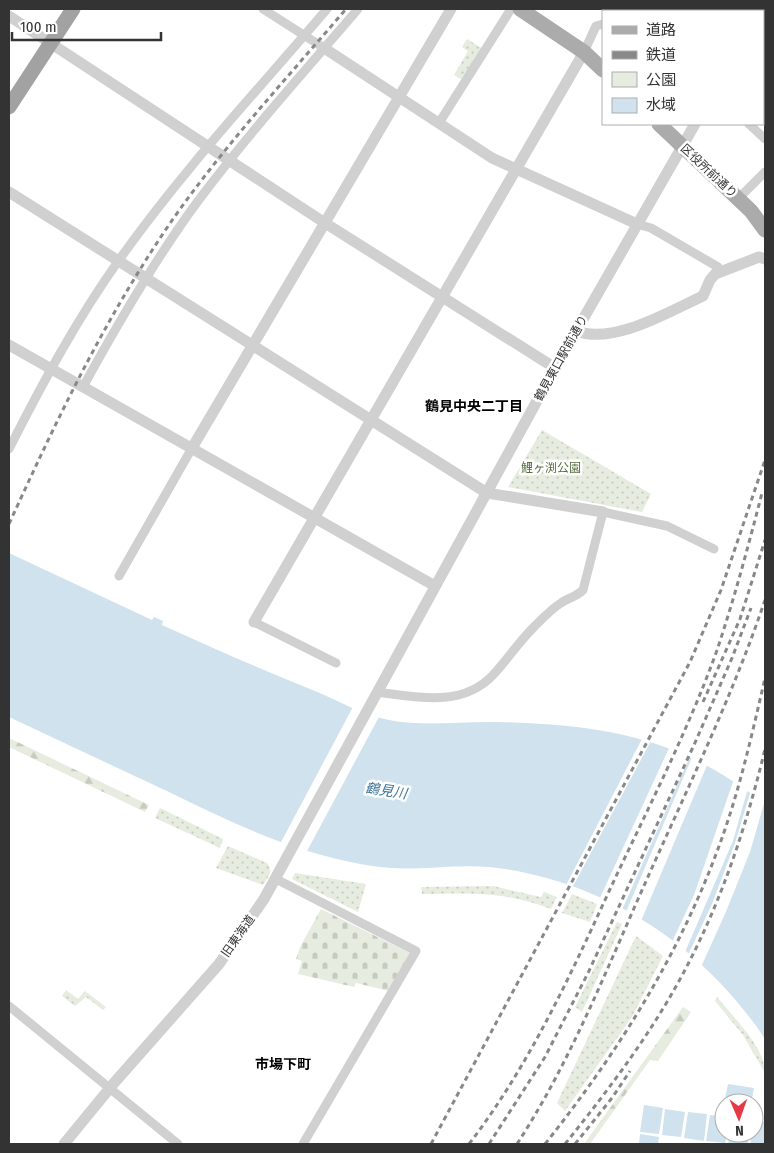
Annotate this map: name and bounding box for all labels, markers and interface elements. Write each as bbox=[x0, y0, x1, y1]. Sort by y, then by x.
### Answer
scale bar bbox=[12, 10, 161, 42]
legend bbox=[602, 10, 764, 125]
text: 100 m bbox=[20, 18, 57, 36]
text: 道路 bbox=[646, 21, 676, 39]
text: 鉄道 bbox=[646, 46, 676, 64]
text: 公園 bbox=[646, 71, 676, 89]
text: 水域 bbox=[646, 96, 676, 114]
street label: 区役所前通り bbox=[678, 141, 740, 201]
street label: 鶴見東口駅前通り bbox=[532, 313, 590, 403]
district label: 鶴見中央二丁目 bbox=[425, 398, 523, 415]
park label: 鯉ヶ渕公園 bbox=[521, 461, 581, 475]
water label: 鶴見川 bbox=[364, 779, 410, 803]
street label: 旧東海道 bbox=[218, 912, 258, 960]
district label: 市場下町 bbox=[255, 1056, 311, 1073]
north arrow bbox=[714, 1093, 764, 1143]
text: N bbox=[735, 1122, 744, 1139]

